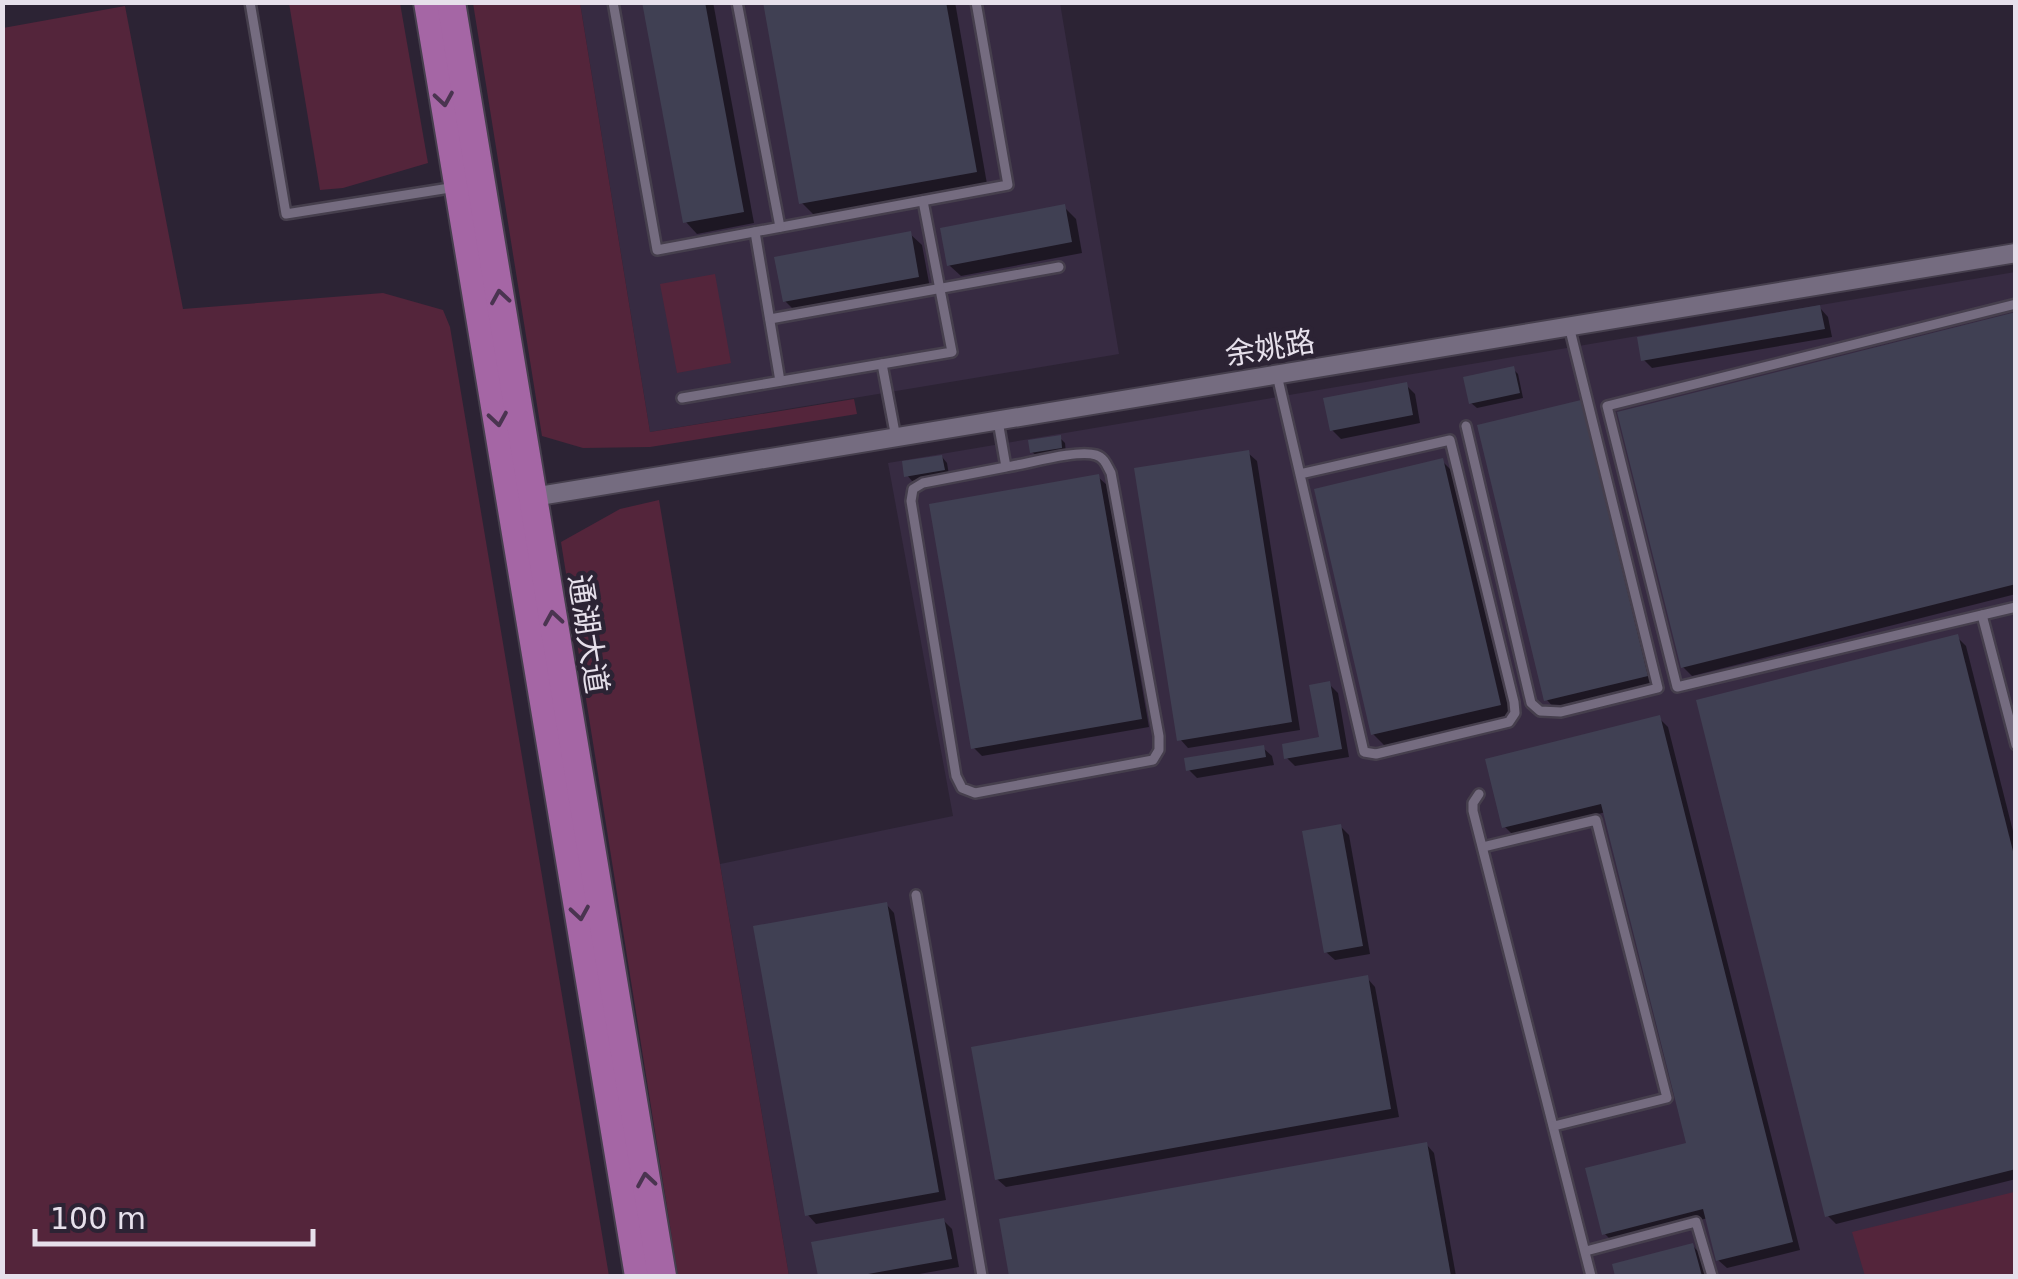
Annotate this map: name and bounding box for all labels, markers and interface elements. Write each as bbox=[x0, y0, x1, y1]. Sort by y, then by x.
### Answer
one-way arrow bbox=[433, 90, 454, 107]
one-way arrow bbox=[490, 289, 511, 306]
street label: 余姚路 bbox=[1223, 323, 1317, 372]
one-way arrow bbox=[487, 411, 508, 428]
street label: 通湖大道 bbox=[562, 572, 615, 696]
one-way arrow bbox=[543, 610, 564, 626]
one-way arrow bbox=[568, 904, 589, 921]
one-way arrow bbox=[636, 1172, 657, 1189]
scale bar bbox=[35, 1184, 312, 1246]
text: 100 m bbox=[50, 1201, 146, 1236]

